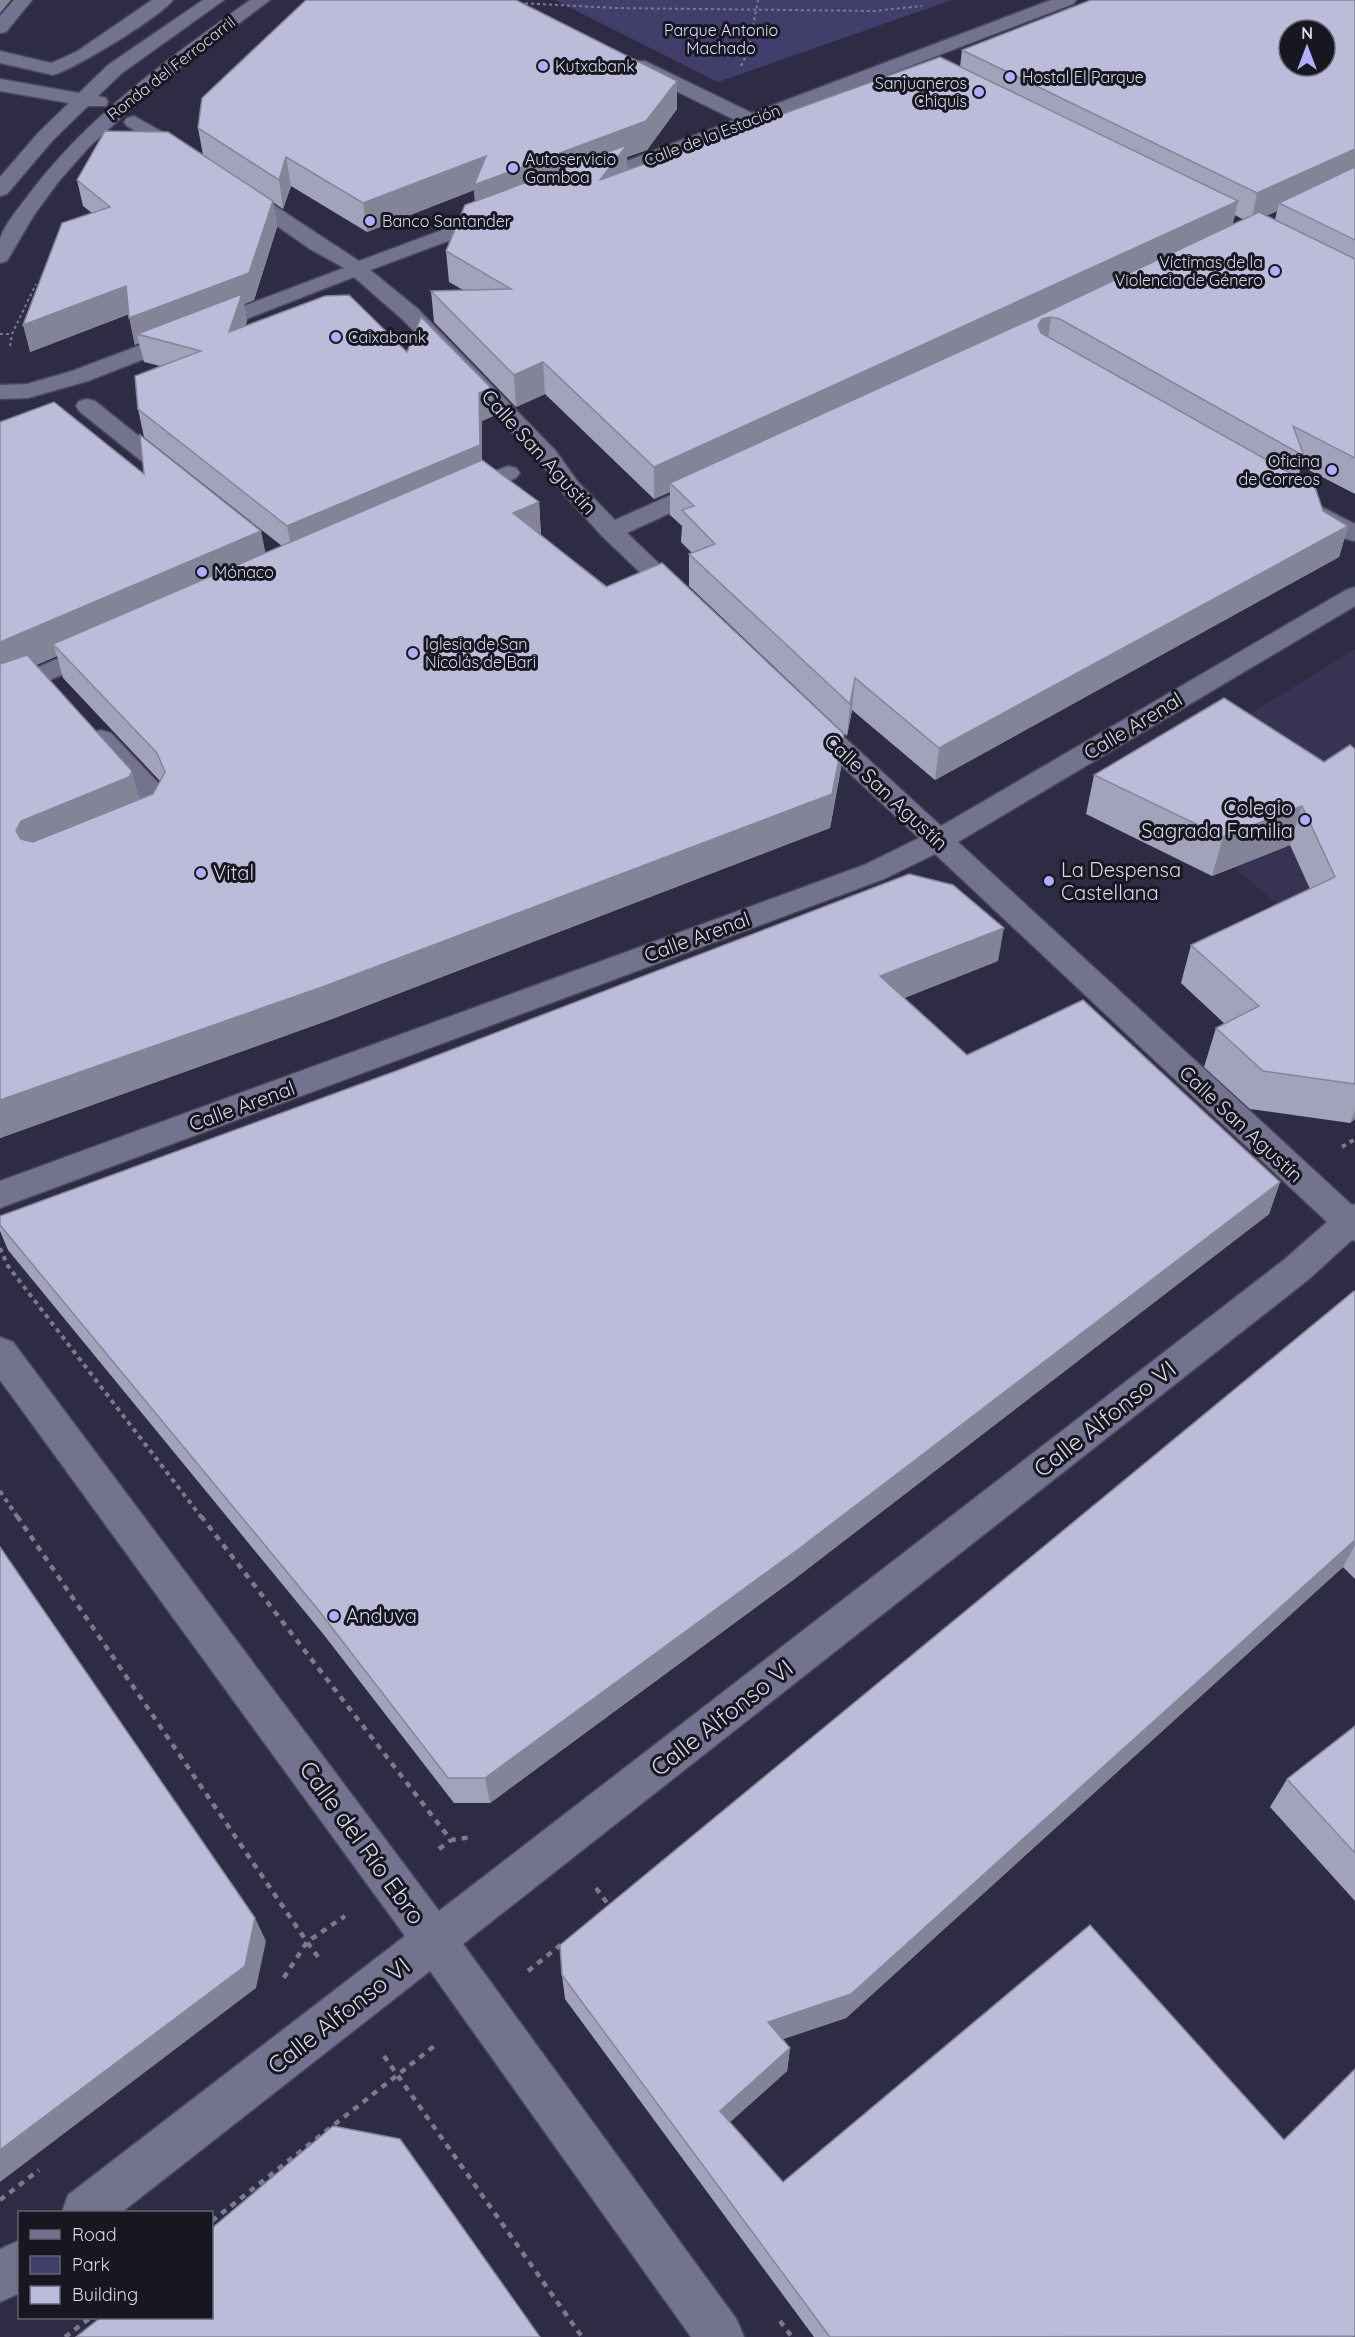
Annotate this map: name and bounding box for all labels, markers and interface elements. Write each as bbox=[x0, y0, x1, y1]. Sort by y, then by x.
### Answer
street label: Ronda del Ferrocarril bbox=[103, 12, 239, 124]
north arrow bbox=[1277, 18, 1337, 78]
park label: Parque Antonio Machado bbox=[664, 20, 778, 58]
text: N bbox=[1301, 23, 1313, 43]
place label: Kutxabank bbox=[555, 56, 635, 76]
marker: Kutxabank bbox=[536, 59, 550, 73]
place label: Hostal El Parque bbox=[1022, 67, 1144, 87]
marker: Hostal El Parque bbox=[1003, 70, 1017, 84]
place label: Sanjuaneros Chiquis bbox=[875, 73, 967, 111]
marker: Sanjuaneros Chiquis bbox=[972, 85, 986, 99]
street label: Calle de la Estación bbox=[641, 100, 783, 170]
place label: Autoservicio Gamboa bbox=[525, 149, 616, 187]
marker: Autoservicio Gamboa bbox=[506, 161, 520, 175]
place label: Banco Santander bbox=[382, 211, 511, 231]
marker: Banco Santander bbox=[363, 214, 377, 228]
place label: Víctimas de la Violencia de Género bbox=[1115, 252, 1263, 290]
marker: Víctimas de la Violencia de Género bbox=[1268, 264, 1282, 278]
place label: Caixabank bbox=[348, 327, 426, 347]
marker: Caixabank bbox=[329, 330, 343, 344]
street label: Calle San Agustín bbox=[477, 384, 602, 519]
place label: Oficina de Correos bbox=[1239, 451, 1320, 489]
marker: Oficina de Correos bbox=[1325, 463, 1339, 477]
place label: Mónaco bbox=[214, 562, 274, 582]
marker: Mónaco bbox=[195, 565, 209, 579]
place label: Iglesia de San Nicolás de Bari bbox=[425, 634, 536, 672]
marker: Iglesia de San Nicolás de Bari bbox=[406, 646, 420, 660]
street label: Calle Arenal bbox=[1079, 686, 1187, 765]
street label: Calle San Agustín bbox=[819, 728, 953, 855]
place label: Colegio Sagrada Familia bbox=[1141, 795, 1293, 843]
marker: Colegio Sagrada Familia bbox=[1298, 813, 1312, 827]
place label: La Despensa Castellana bbox=[1061, 857, 1181, 905]
place label: Vital bbox=[213, 860, 254, 885]
marker: Vital bbox=[194, 866, 208, 880]
marker: La Despensa Castellana bbox=[1042, 874, 1056, 888]
street label: Calle Arenal bbox=[641, 906, 753, 967]
street label: Calle San Agustín bbox=[1174, 1060, 1308, 1187]
street label: Calle Arenal bbox=[186, 1075, 298, 1136]
street label: Calle Alfonso VI bbox=[1027, 1353, 1182, 1483]
place label: Anduva bbox=[346, 1603, 417, 1628]
marker: Anduva bbox=[327, 1609, 341, 1623]
street label: Calle Alfonso VI bbox=[644, 1652, 799, 1782]
street label: Calle del Río Ebro bbox=[293, 1755, 432, 1930]
street label: Calle Alfonso VI bbox=[261, 1950, 416, 2080]
legend bbox=[18, 2211, 213, 2319]
text: Road bbox=[72, 2223, 117, 2246]
text: Park bbox=[72, 2253, 110, 2276]
text: Building bbox=[72, 2283, 138, 2306]

